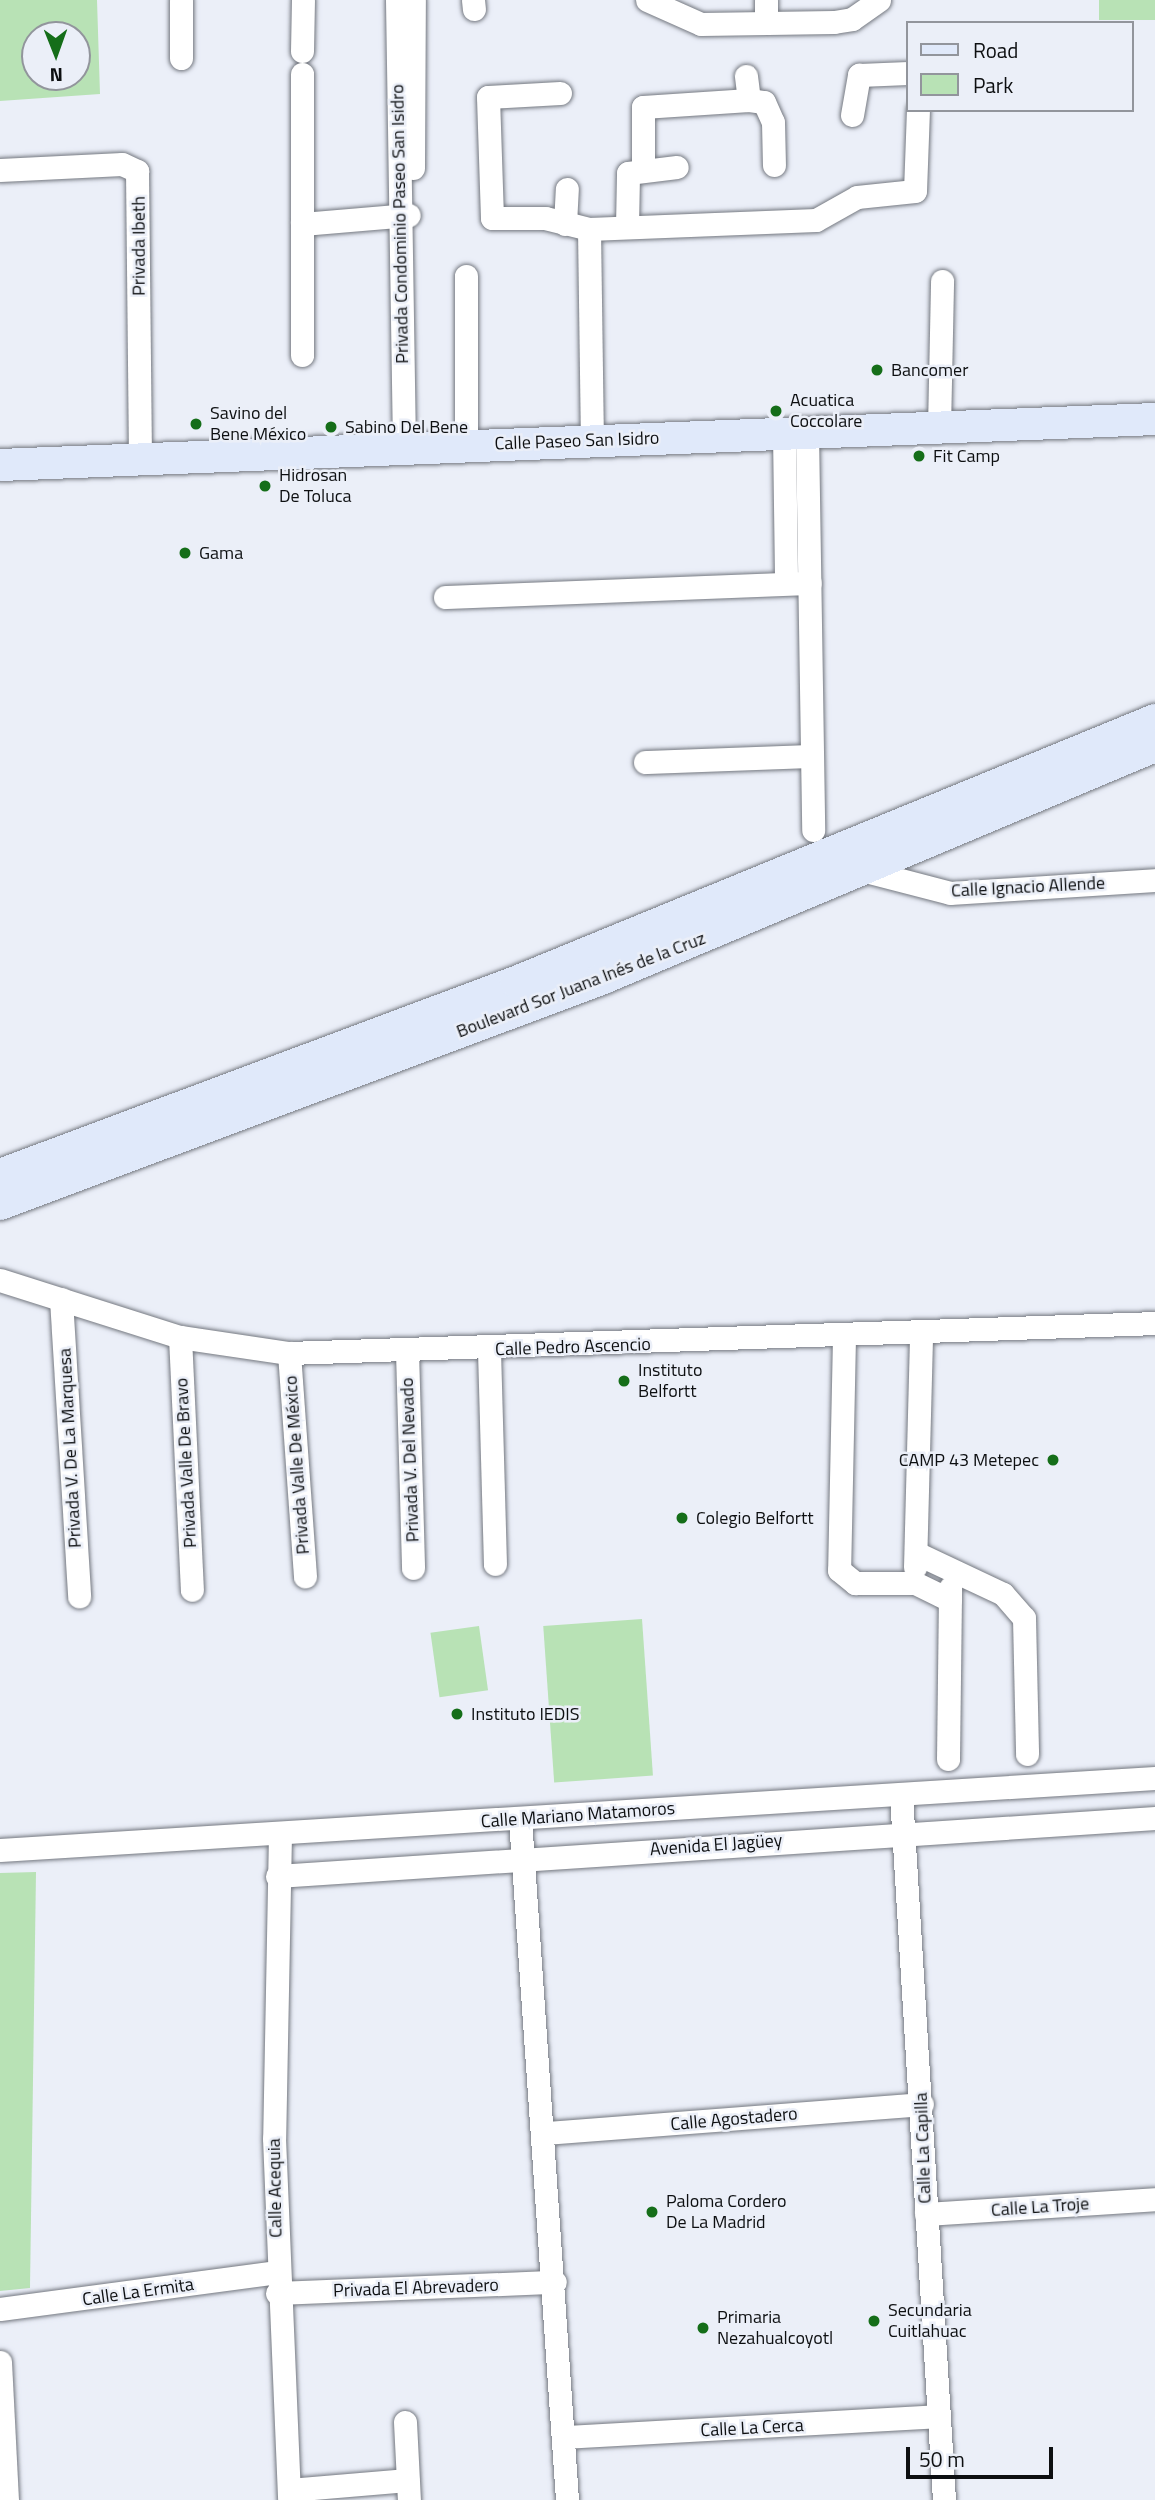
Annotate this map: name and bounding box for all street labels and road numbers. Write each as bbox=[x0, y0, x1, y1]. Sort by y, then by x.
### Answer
street label: Privada Condominio Paseo San Isidro bbox=[387, 84, 413, 364]
street label: Privada Ibeth bbox=[128, 196, 150, 296]
street label: Calle Paseo San Isidro bbox=[494, 427, 660, 455]
street label: Calle Ignacio Allende bbox=[951, 872, 1105, 902]
street label: Boulevard Sor Juana Inés de la Cruz bbox=[453, 927, 709, 1043]
street label: Calle Pedro Ascencio bbox=[495, 1333, 651, 1361]
street label: Privada V. De La Marquesa bbox=[54, 1348, 86, 1548]
street label: Privada Valle De México bbox=[280, 1375, 314, 1555]
street label: Privada Valle De Bravo bbox=[171, 1377, 201, 1549]
street label: Privada V. Del Nevado bbox=[396, 1377, 424, 1543]
street label: Calle Mariano Matamoros bbox=[480, 1797, 676, 1833]
street label: Avenida El Jagüey bbox=[649, 1830, 783, 1860]
street label: Calle La Capilla bbox=[910, 2092, 936, 2204]
street label: Calle Agostadero bbox=[670, 2103, 798, 2135]
street label: Calle Acequia bbox=[263, 2138, 287, 2238]
street label: Calle La Troje bbox=[990, 2193, 1090, 2221]
street label: Calle La Ermita bbox=[81, 2273, 195, 2311]
street label: Privada El Abrevadero bbox=[333, 2274, 499, 2302]
street label: Calle La Cerca bbox=[700, 2415, 804, 2441]

